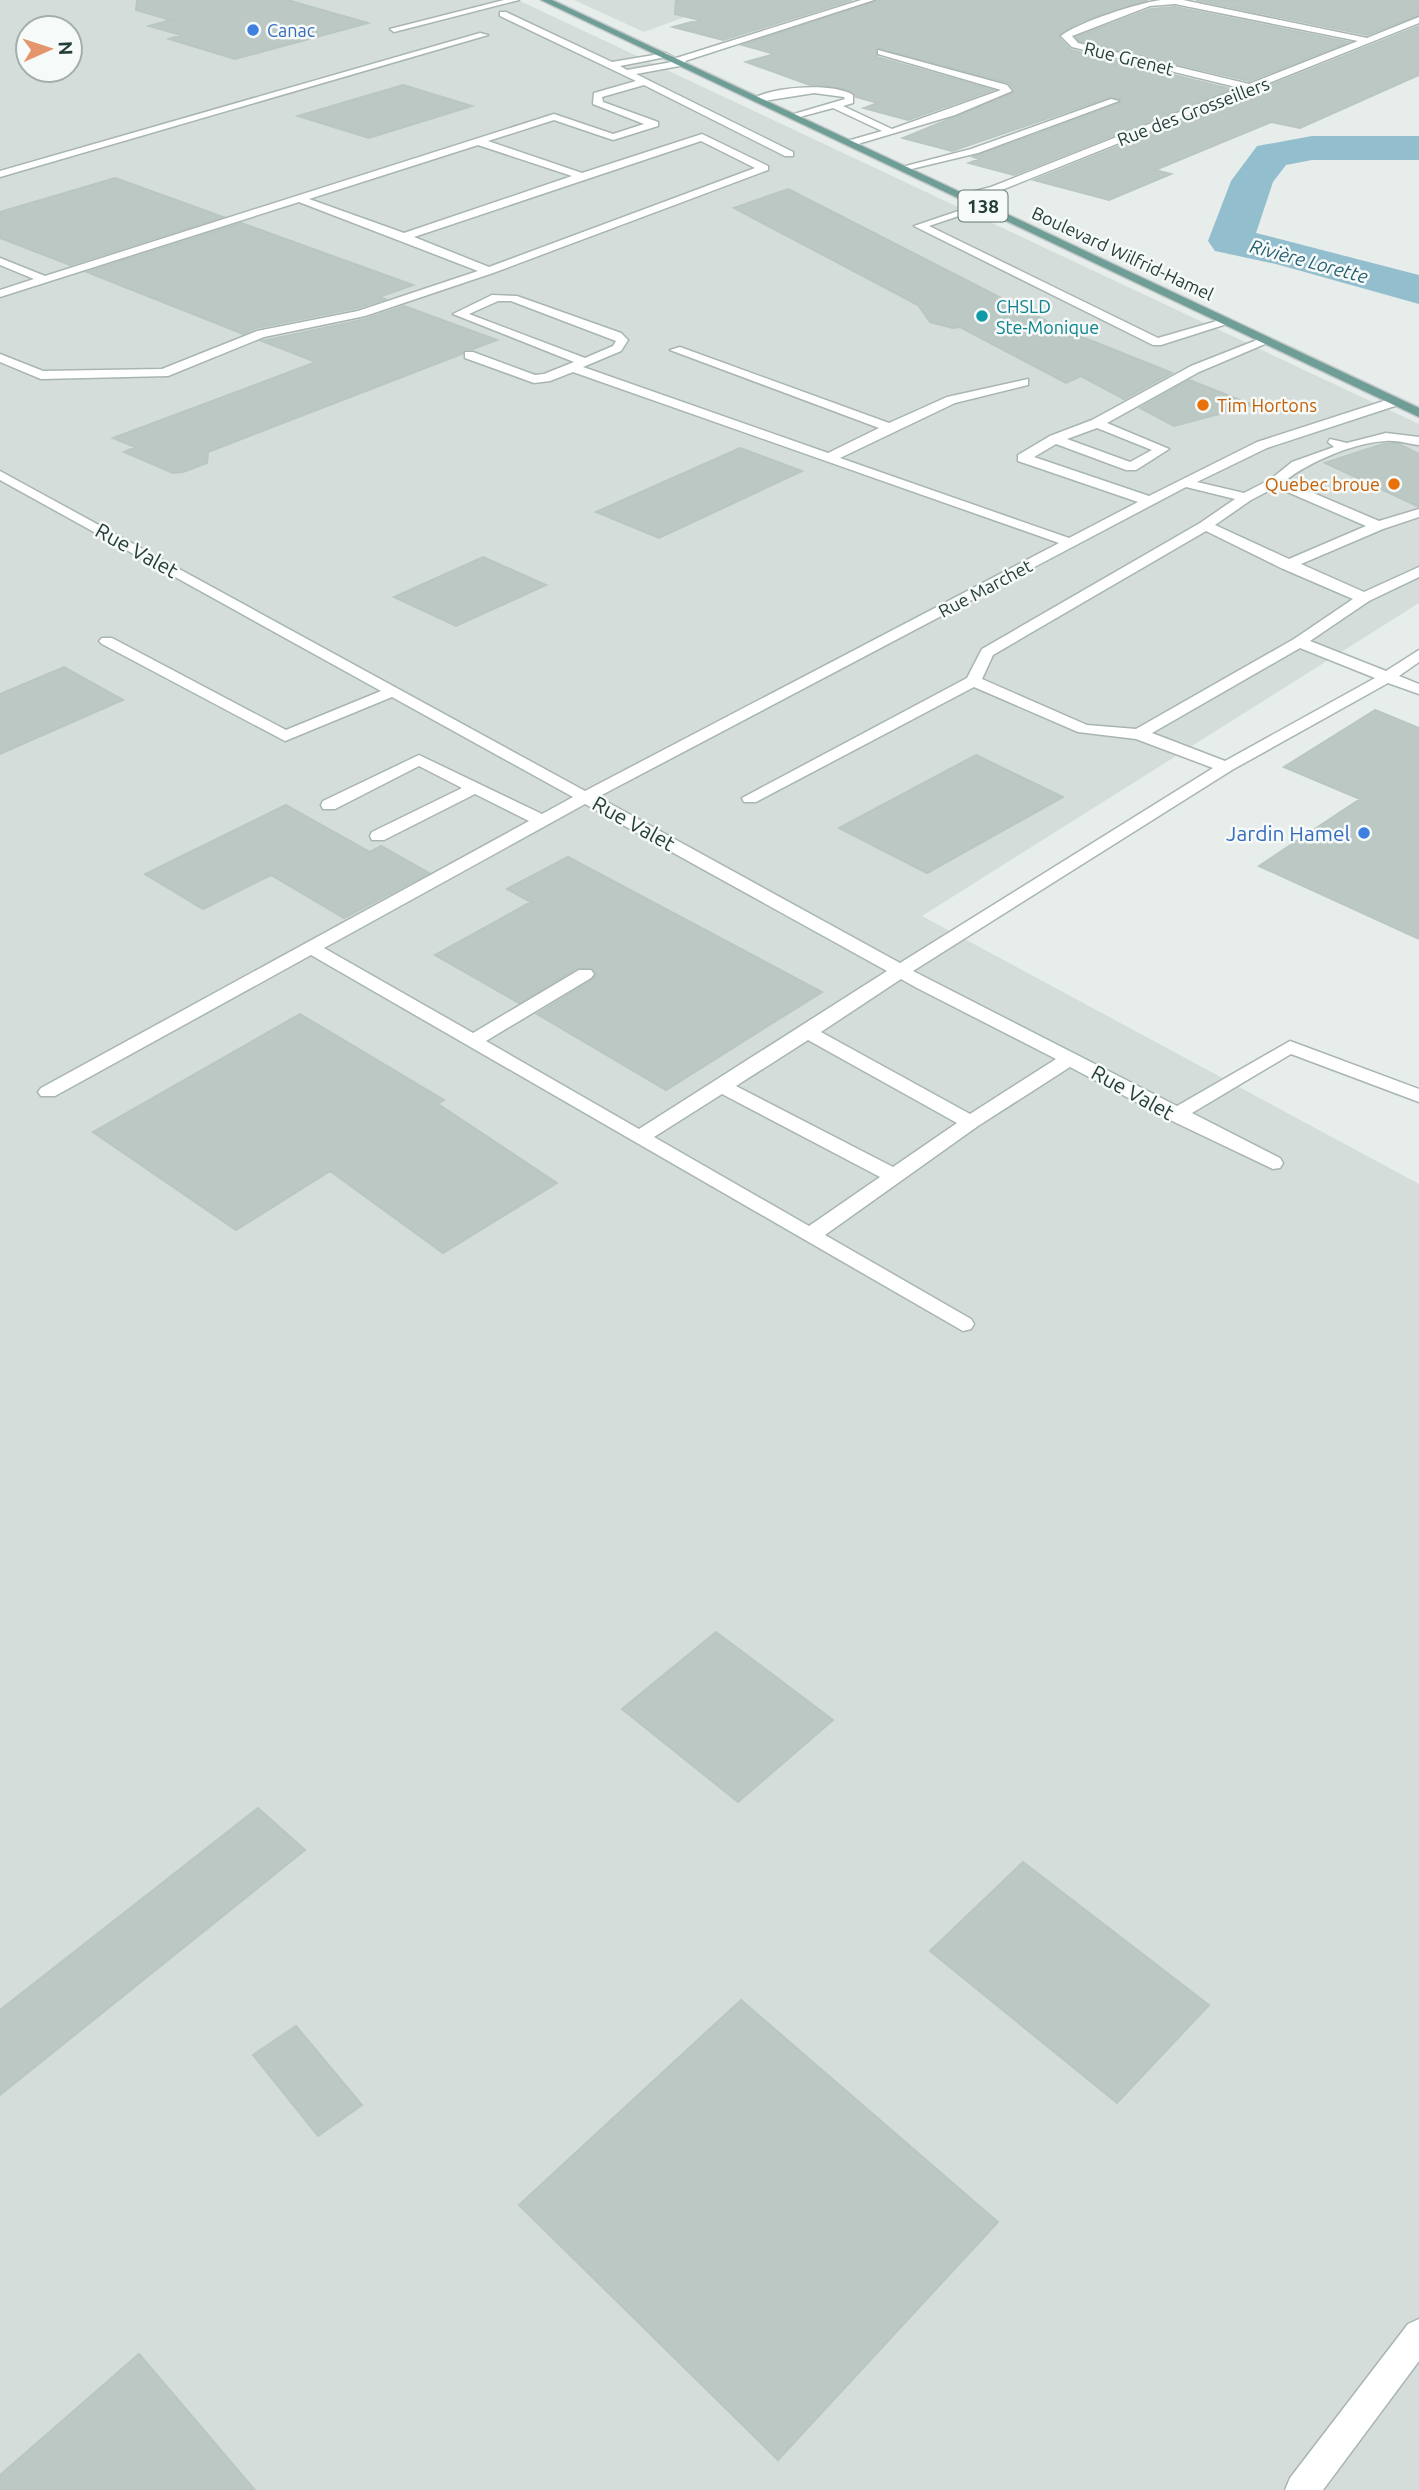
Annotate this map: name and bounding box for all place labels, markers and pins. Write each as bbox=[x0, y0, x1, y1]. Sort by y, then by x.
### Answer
place label: Canac bbox=[267, 20, 315, 40]
marker: Canac bbox=[245, 22, 261, 38]
place label: CHSLD Ste-Monique bbox=[996, 296, 1099, 337]
marker: CHSLD Ste-Monique bbox=[974, 308, 990, 324]
place label: Tim Hortons bbox=[1217, 395, 1317, 415]
marker: Tim Hortons bbox=[1195, 397, 1211, 413]
place label: Quebec broue bbox=[1265, 474, 1380, 495]
marker: Quebec broue bbox=[1386, 476, 1402, 492]
place label: Jardin Hamel bbox=[1226, 821, 1350, 845]
marker: Jardin Hamel bbox=[1356, 825, 1372, 841]

